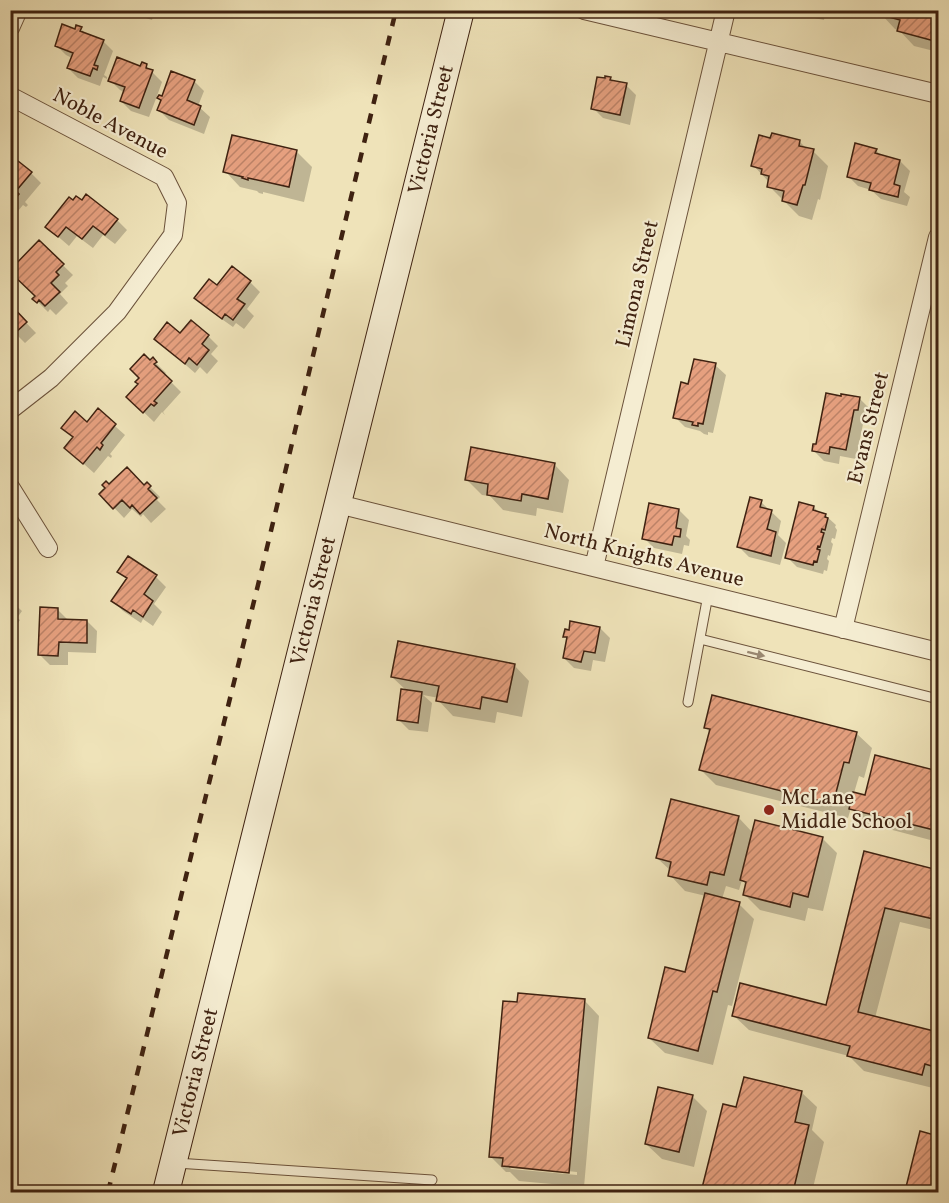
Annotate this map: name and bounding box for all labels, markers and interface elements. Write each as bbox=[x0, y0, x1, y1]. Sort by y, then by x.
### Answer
street label: Victoria Street bbox=[401, 62, 461, 197]
street label: Noble Avenue bbox=[47, 81, 173, 167]
street label: Limona Street bbox=[609, 217, 667, 351]
street label: Evans Street bbox=[841, 369, 897, 487]
street label: North Knights Avenue bbox=[541, 517, 747, 595]
street label: Victoria Street bbox=[283, 533, 344, 669]
one-way arrow bbox=[747, 649, 766, 659]
place label: McLane Middle School bbox=[781, 784, 912, 837]
marker: McLane Middle School bbox=[762, 803, 776, 817]
street label: Victoria Street bbox=[166, 1005, 226, 1140]

